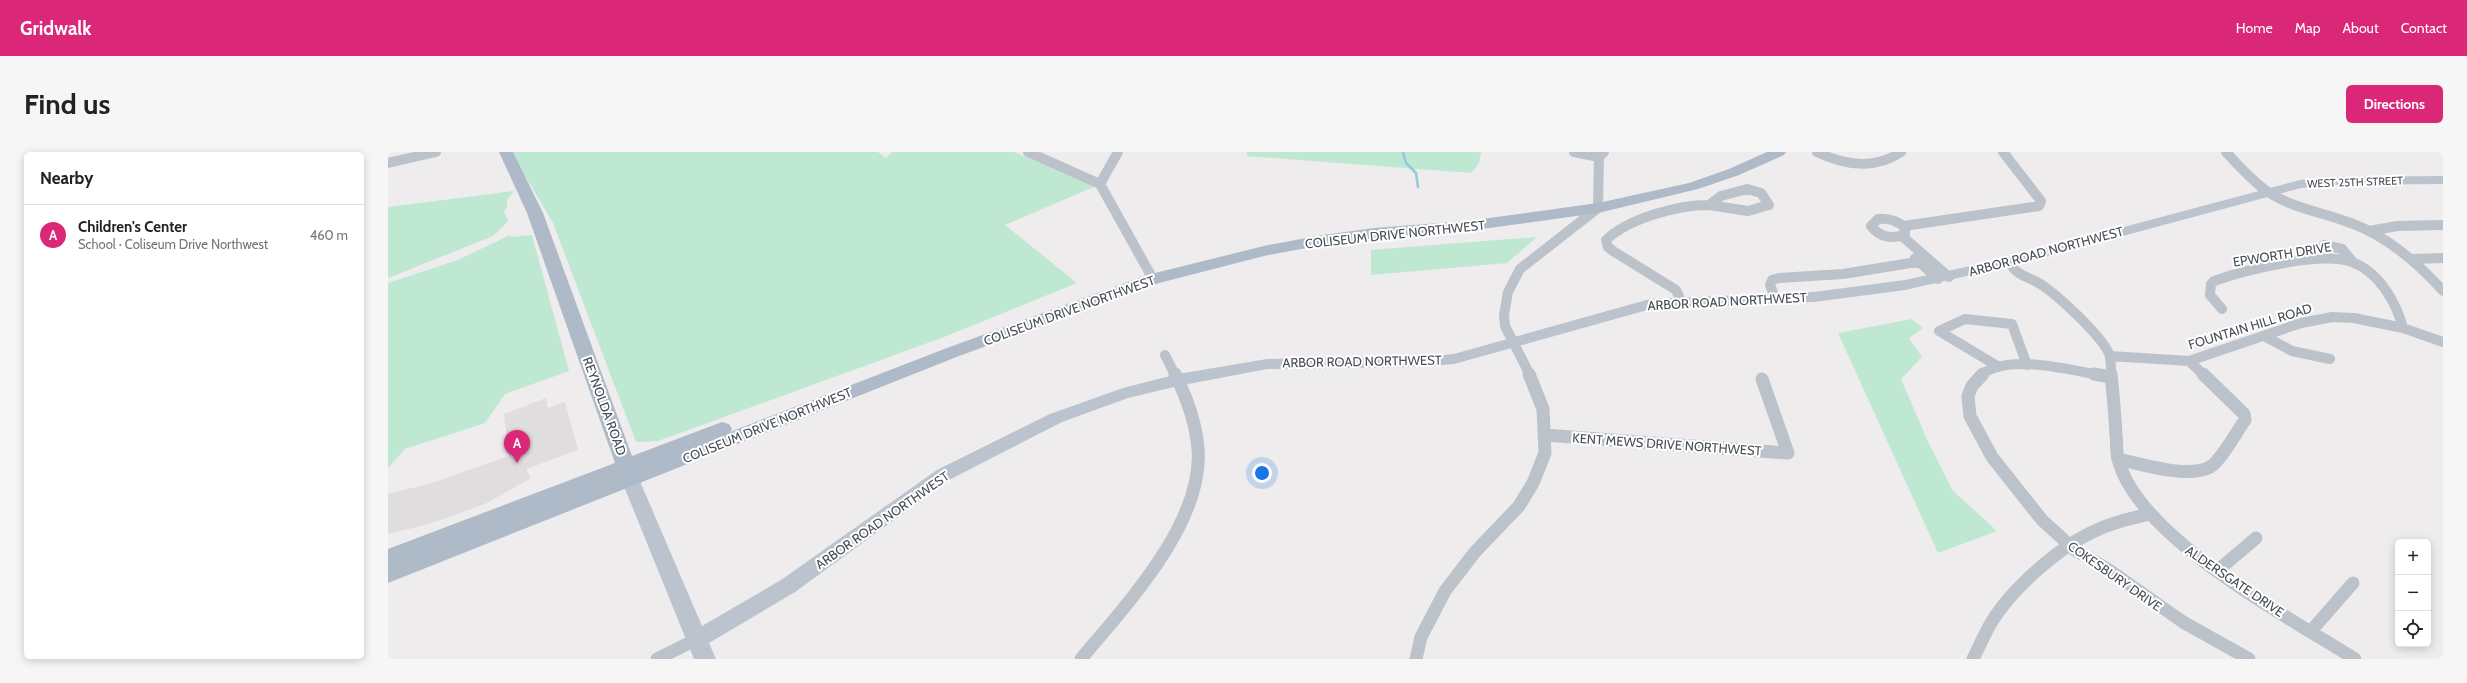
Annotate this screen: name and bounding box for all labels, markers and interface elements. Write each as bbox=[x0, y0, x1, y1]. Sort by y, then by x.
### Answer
text: Gridwalk bbox=[20, 17, 92, 40]
text: Home bbox=[2236, 19, 2273, 37]
text: Map bbox=[2295, 19, 2320, 37]
text: About bbox=[2342, 19, 2379, 37]
text: Contact bbox=[2401, 19, 2447, 37]
button: Directions bbox=[2346, 85, 2443, 123]
text: Find us bbox=[24, 87, 110, 121]
text: Nearby bbox=[40, 168, 93, 188]
street label: WEST 25TH STREET bbox=[2307, 173, 2403, 191]
street label: COLISEUM DRIVE NORTHWEST bbox=[1304, 217, 1486, 251]
text: Children's Center bbox=[78, 218, 187, 236]
street label: ARBOR ROAD NORTHWEST bbox=[1967, 223, 2125, 279]
text: A bbox=[49, 227, 57, 243]
text: 460 m bbox=[310, 227, 348, 243]
text: School · Coliseum Drive Northwest bbox=[78, 236, 268, 252]
street label: EPWORTH DRIVE bbox=[2232, 238, 2332, 270]
street label: COLISEUM DRIVE NORTHWEST bbox=[981, 272, 1157, 348]
street label: ARBOR ROAD NORTHWEST bbox=[1647, 289, 1807, 313]
street label: FOUNTAIN HILL ROAD bbox=[2186, 300, 2314, 352]
street label: ARBOR ROAD NORTHWEST bbox=[1282, 352, 1442, 370]
street label: REYNOLDA ROAD bbox=[580, 355, 630, 457]
street label: COLISEUM DRIVE NORTHWEST bbox=[680, 384, 854, 466]
street label: KENT MEWS DRIVE NORTHWEST bbox=[1572, 429, 1762, 459]
pin: A bbox=[504, 430, 530, 463]
your location bbox=[1252, 463, 1272, 483]
street label: ARBOR ROAD NORTHWEST bbox=[812, 468, 952, 572]
street label: COKESBURY DRIVE bbox=[2065, 538, 2165, 614]
map controls bbox=[2395, 539, 2431, 647]
button: + bbox=[2395, 539, 2431, 575]
street label: ALDERSGATE DRIVE bbox=[2183, 542, 2287, 620]
button: − bbox=[2395, 575, 2431, 611]
button: locate bbox=[2395, 611, 2431, 647]

